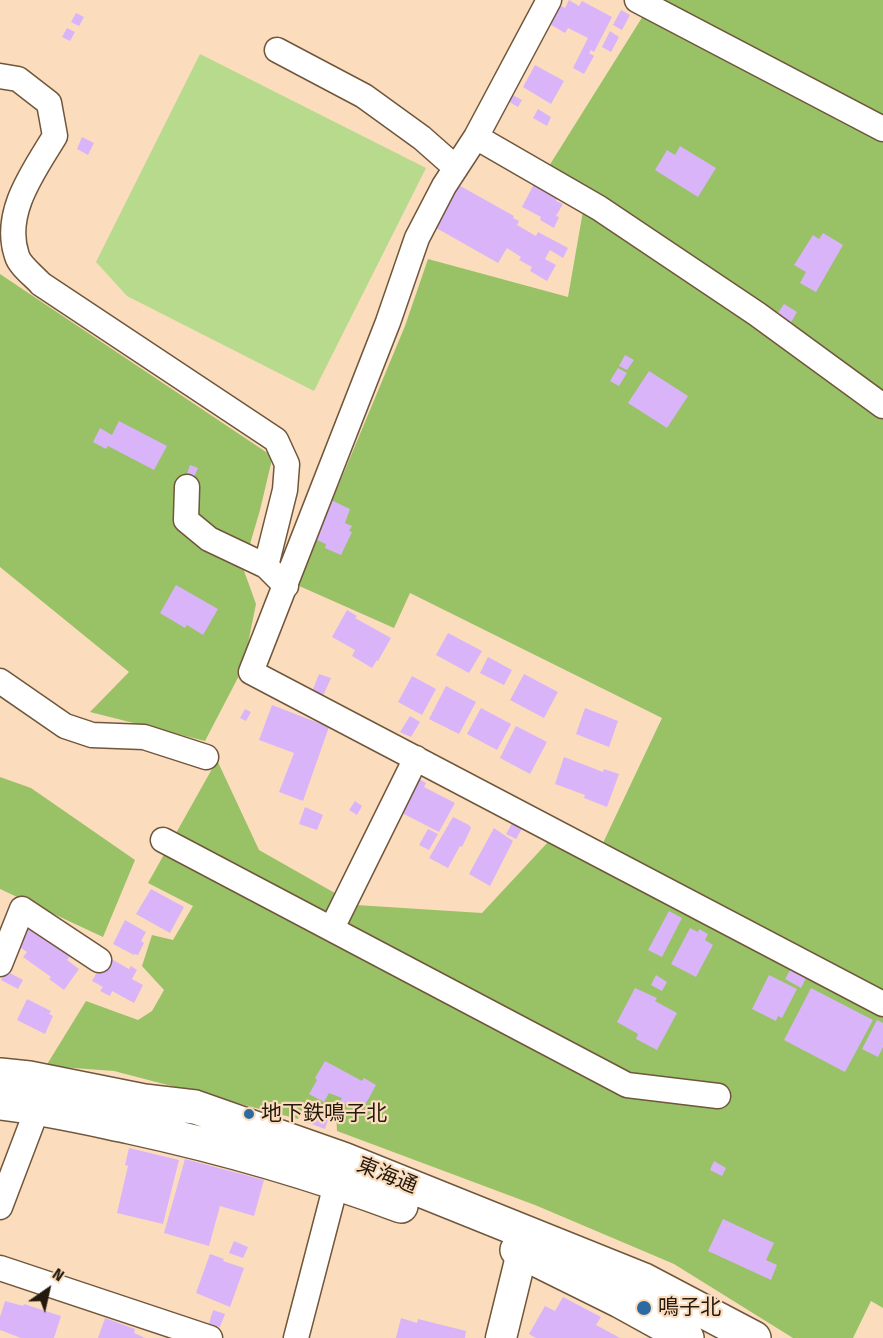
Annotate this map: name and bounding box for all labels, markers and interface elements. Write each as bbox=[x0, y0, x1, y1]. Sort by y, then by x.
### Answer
place label: 地下鉄鳴子北 bbox=[261, 1101, 387, 1127]
marker: 地下鉄鳴子北 bbox=[242, 1107, 256, 1121]
street label: 東海通 bbox=[353, 1153, 421, 1199]
north arrow bbox=[18, 1260, 78, 1320]
text: N bbox=[49, 1264, 68, 1285]
place label: 鳴子北 bbox=[658, 1295, 721, 1321]
marker: 鳴子北 bbox=[635, 1299, 653, 1317]

